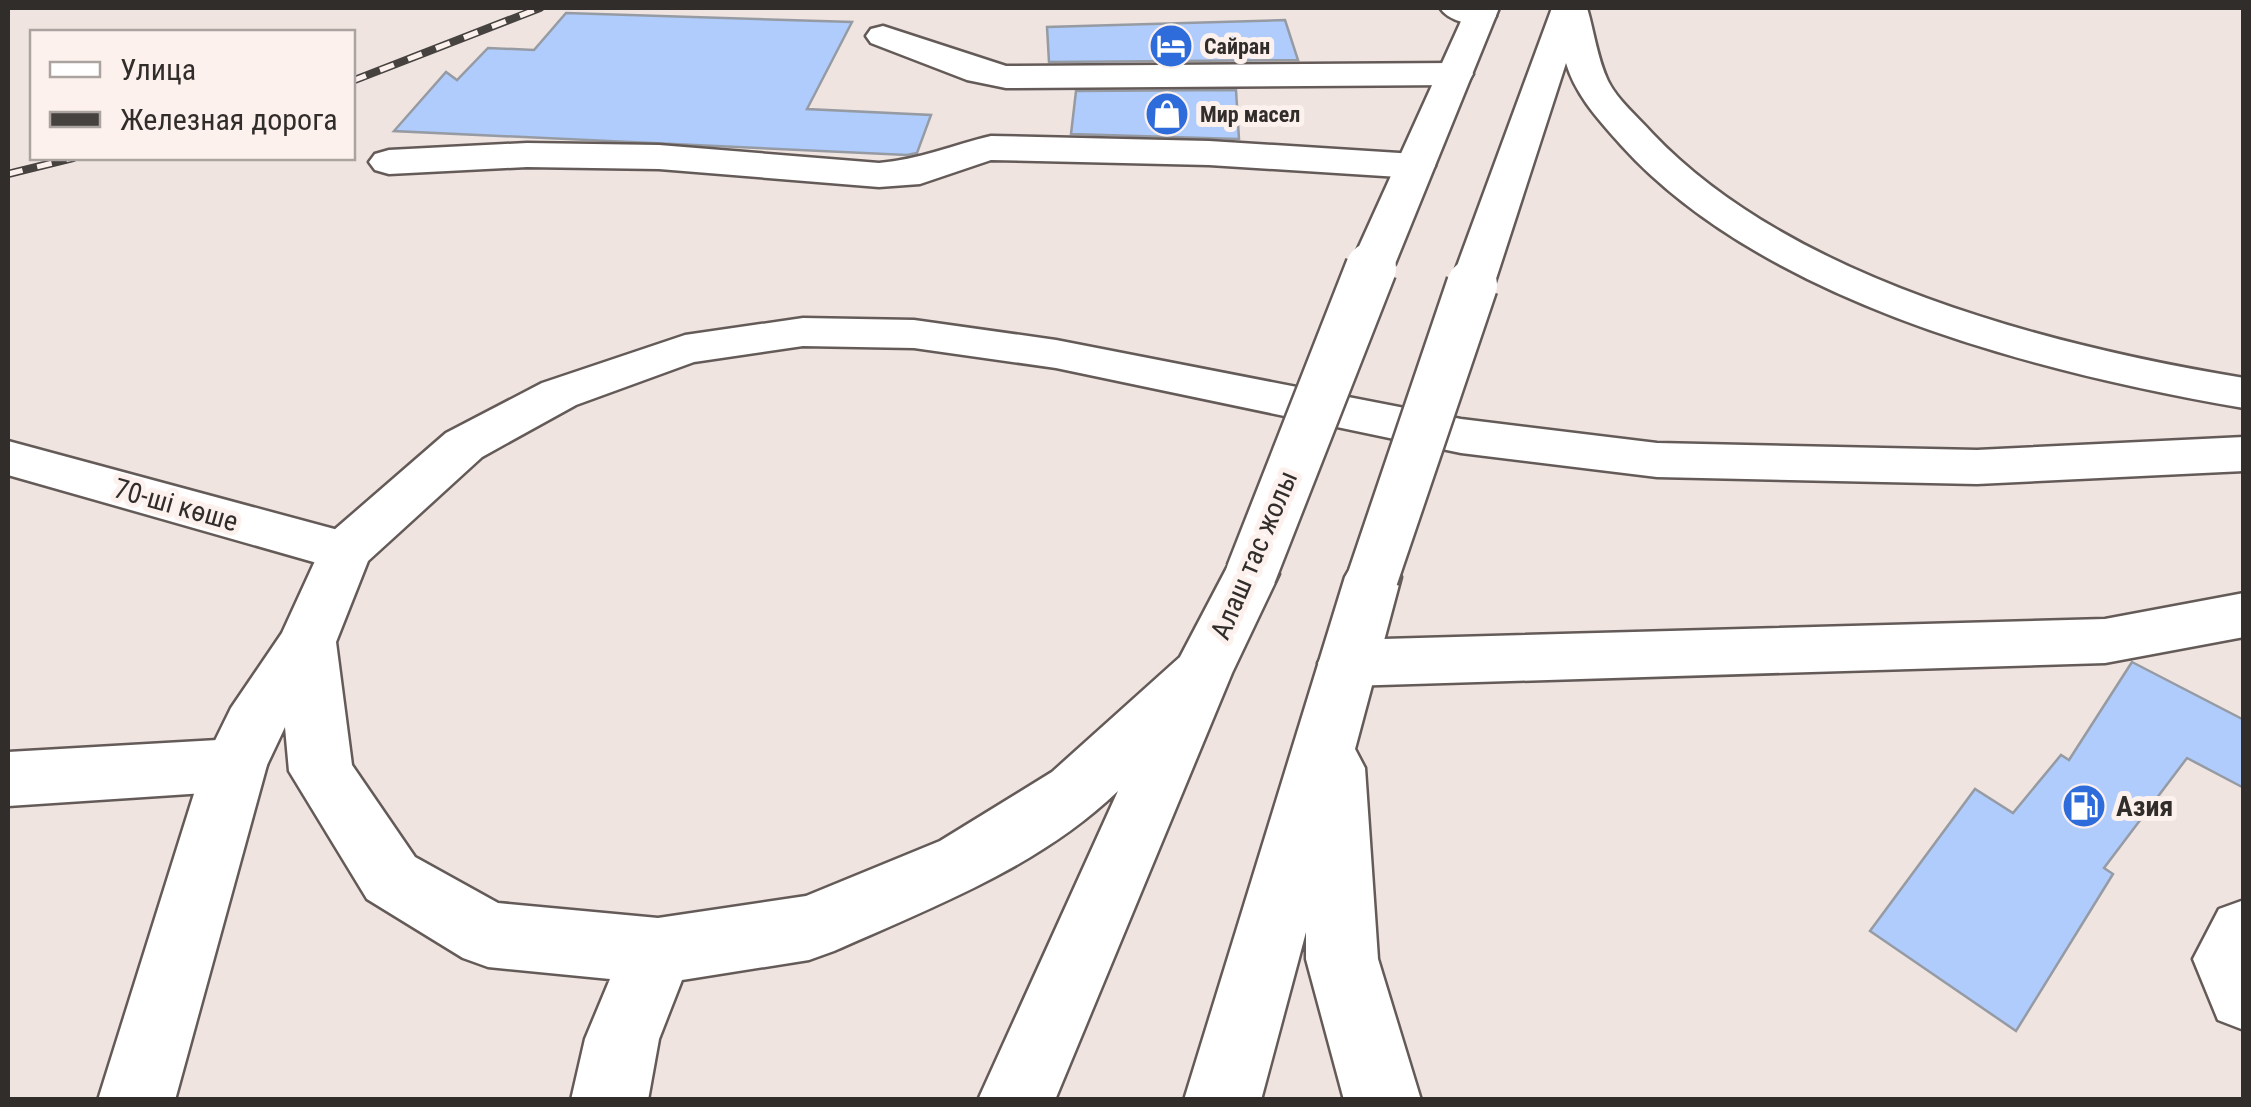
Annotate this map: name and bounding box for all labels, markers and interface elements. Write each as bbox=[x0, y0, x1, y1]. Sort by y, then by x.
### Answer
hotel icon: Сайран bbox=[1148, 23, 1194, 69]
legend bbox=[30, 30, 355, 160]
place label: Сайран bbox=[1204, 34, 1270, 59]
text: Улица bbox=[120, 52, 196, 87]
shop icon: Мир масел bbox=[1144, 91, 1190, 137]
text: Железная дорога bbox=[120, 102, 338, 137]
place label: Мир масел bbox=[1200, 102, 1300, 127]
street label: Алаш тас жолы bbox=[1204, 466, 1304, 644]
street label: 70-ші көше bbox=[110, 472, 242, 538]
fuel station icon: Азия bbox=[2061, 783, 2107, 829]
place label: Азия bbox=[2116, 790, 2173, 823]

